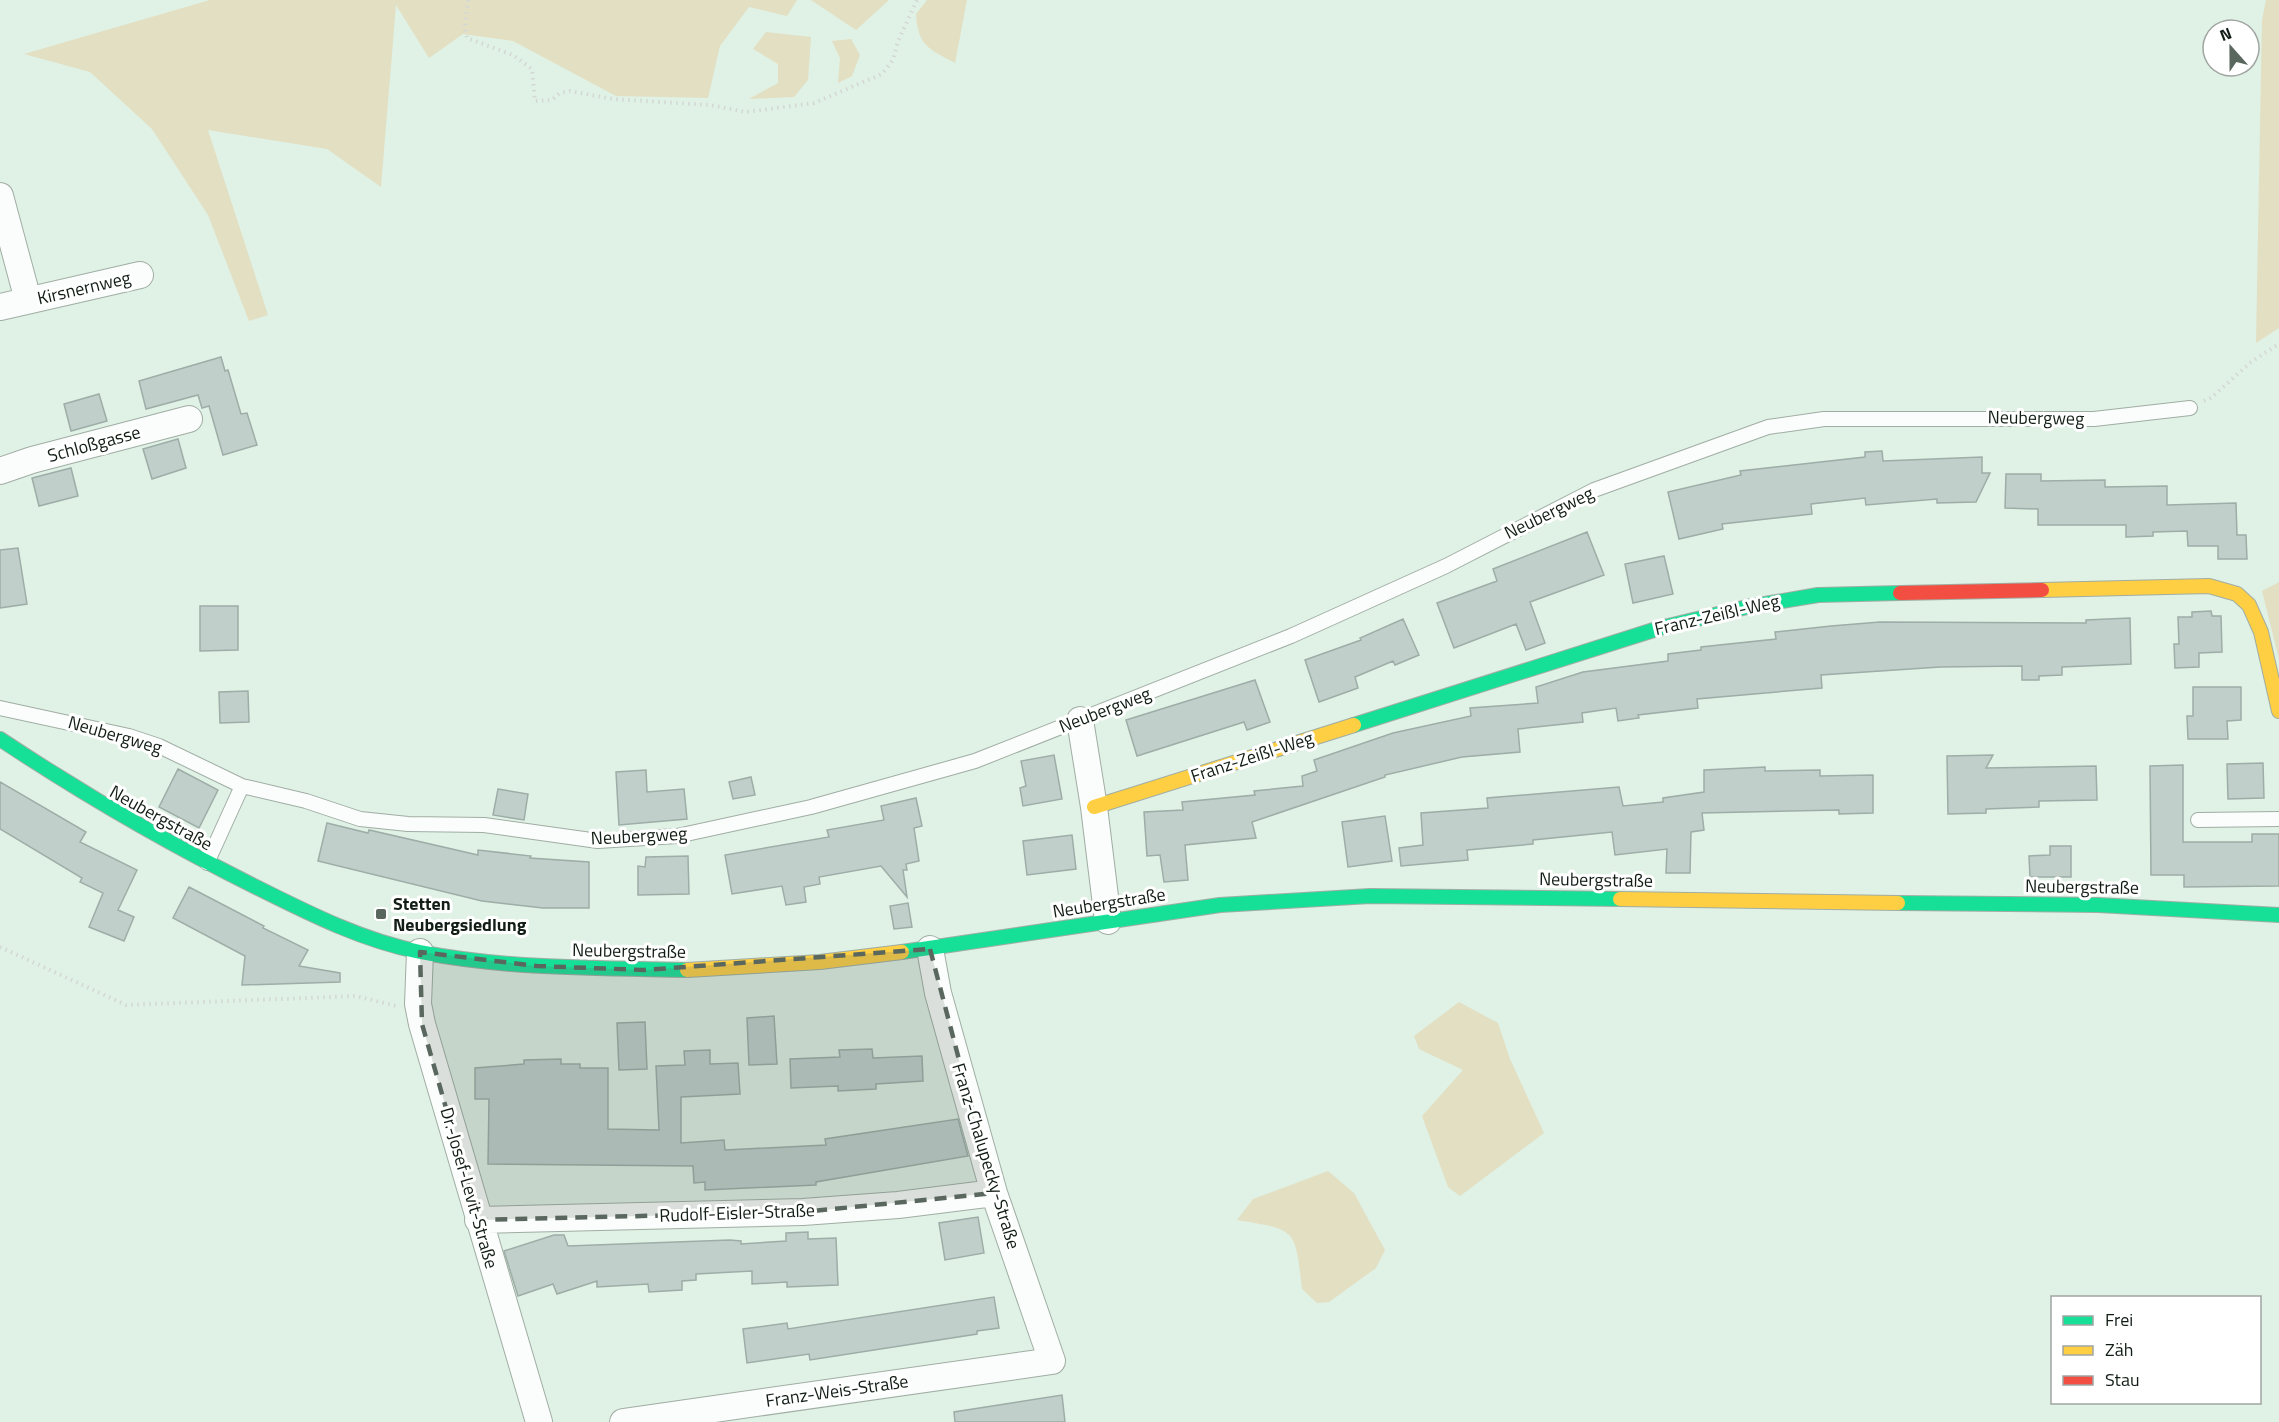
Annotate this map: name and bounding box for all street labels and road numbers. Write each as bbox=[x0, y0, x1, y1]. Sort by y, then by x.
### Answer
street label: Kirsnernweg bbox=[34, 264, 133, 311]
street label: Neubergweg bbox=[1987, 403, 2085, 432]
street label: Schloßgasse bbox=[44, 418, 143, 469]
street label: Neubergweg bbox=[1499, 479, 1598, 546]
street label: Franz-Zeißl-Weg bbox=[1652, 587, 1782, 642]
street label: Neubergweg bbox=[1055, 680, 1155, 739]
street label: Neubergweg bbox=[65, 708, 165, 761]
street label: Franz-Zeißl-Weg bbox=[1187, 724, 1317, 789]
street label: Neubergstraße bbox=[105, 778, 218, 857]
street label: Neubergweg bbox=[590, 819, 688, 852]
street label: Neubergstraße bbox=[1539, 865, 1653, 894]
street label: Neubergstraße bbox=[2025, 872, 2139, 901]
street label: Neubergstraße bbox=[1051, 880, 1167, 925]
street label: Neubergstraße bbox=[572, 936, 686, 965]
street label: Franz-Chalupecky-Straße bbox=[945, 1060, 1028, 1252]
street label: Dr.-Josef-Levit-Straße bbox=[434, 1104, 505, 1272]
street label: Rudolf-Eisler-Straße bbox=[659, 1196, 815, 1229]
street label: Franz-Weis-Straße bbox=[764, 1367, 910, 1414]

